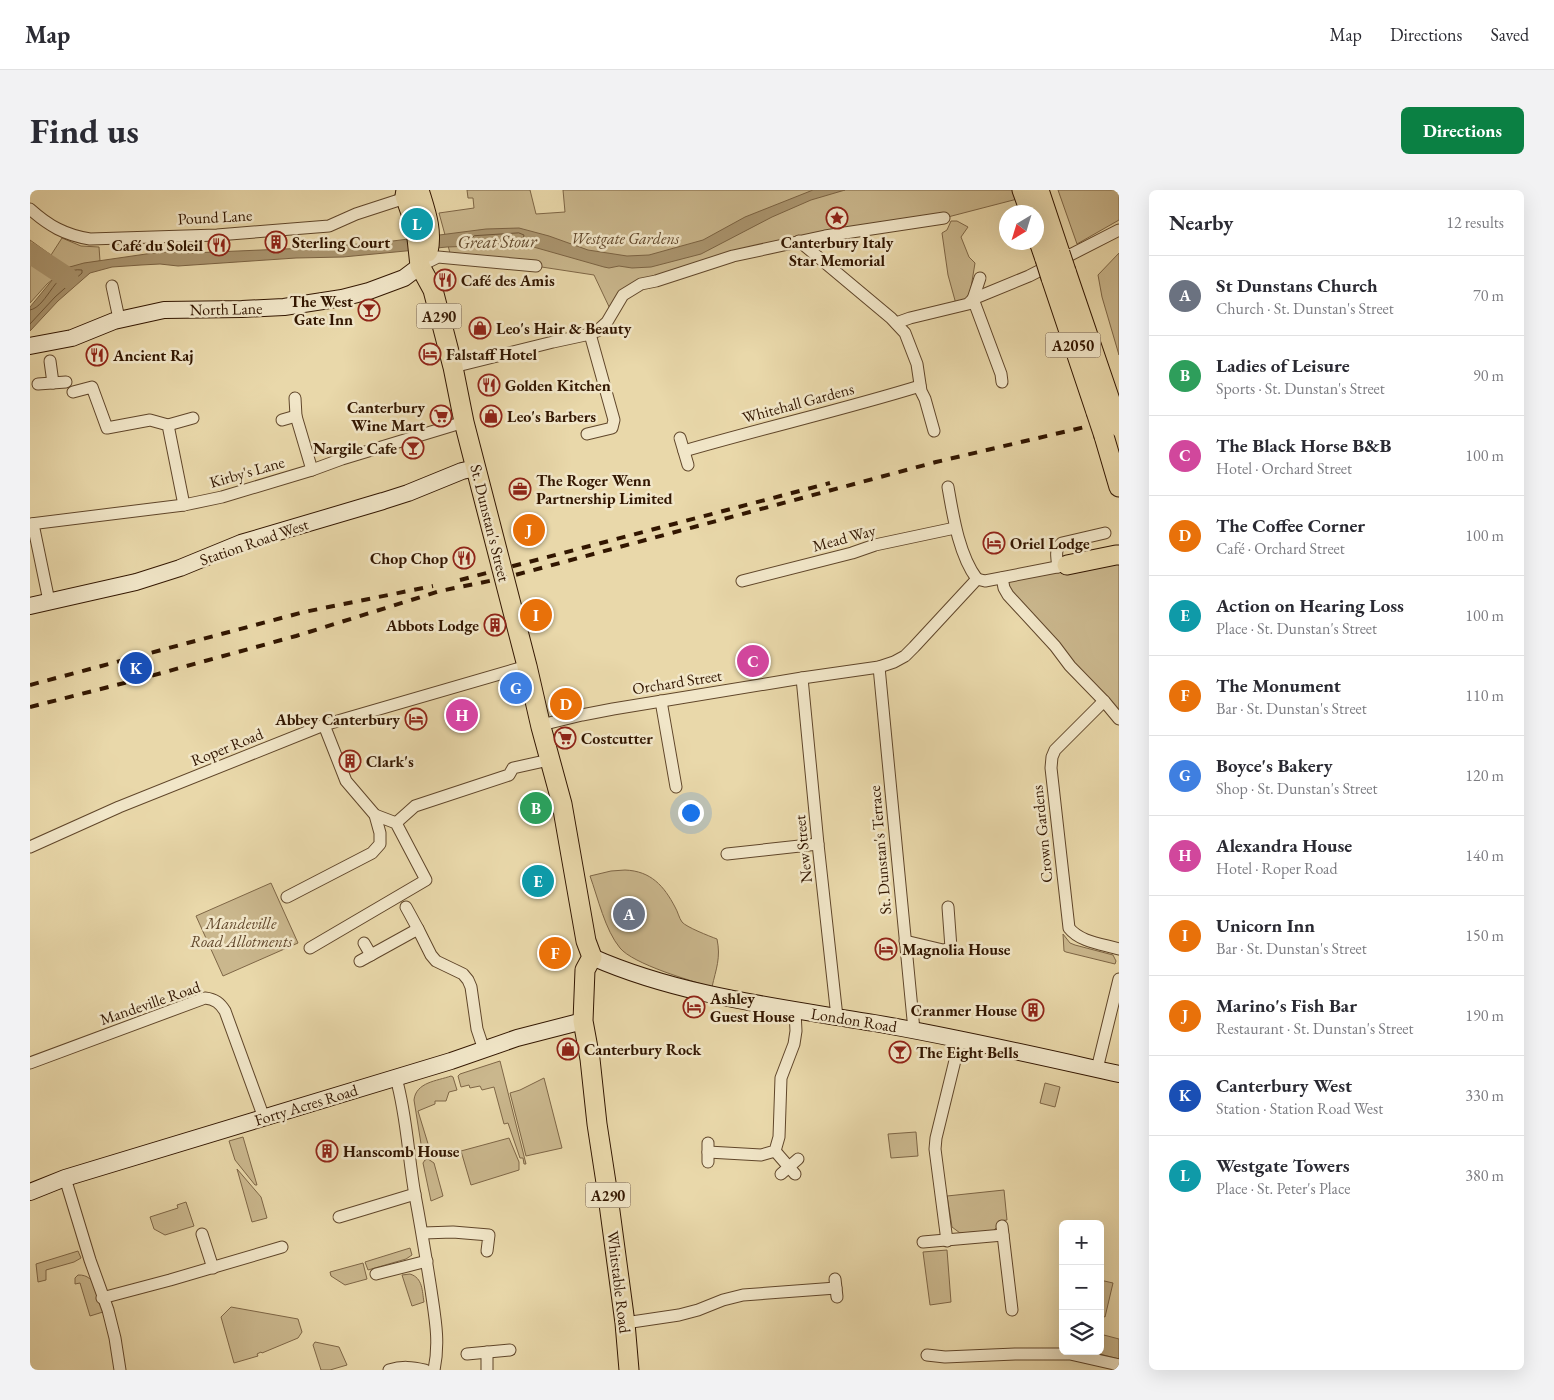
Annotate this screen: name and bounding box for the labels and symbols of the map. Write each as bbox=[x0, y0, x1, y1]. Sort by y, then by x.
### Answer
street label: Pound Lane bbox=[177, 205, 253, 229]
pin: L bbox=[401, 205, 433, 243]
north arrow bbox=[999, 205, 1044, 250]
place icon: Canterbury Italy Star Memorial bbox=[825, 206, 849, 230]
park label: Westgate Gardens bbox=[571, 228, 680, 249]
water label: Great Stour bbox=[457, 229, 538, 253]
building icon: Sterling Court bbox=[264, 230, 288, 254]
place label: Sterling Court bbox=[292, 232, 390, 253]
place label: Canterbury Italy Star Memorial bbox=[781, 232, 894, 271]
restaurant icon: Café du Soleil bbox=[207, 233, 231, 257]
place label: Café du Soleil bbox=[112, 235, 203, 256]
restaurant icon: Café des Amis bbox=[433, 268, 457, 292]
place label: Café des Amis bbox=[461, 270, 555, 291]
place label: The West Gate Inn bbox=[290, 291, 353, 330]
street label: North Lane bbox=[189, 298, 263, 320]
bar icon: The West Gate Inn bbox=[357, 298, 381, 322]
road number: A290 bbox=[416, 304, 462, 328]
shop icon: Leo's Hair & Beauty bbox=[468, 316, 492, 340]
place label: Leo's Hair & Beauty bbox=[496, 318, 632, 339]
road number: A2050 bbox=[1046, 332, 1100, 358]
hotel icon: Falstaff Hotel bbox=[418, 342, 442, 366]
restaurant icon: Ancient Raj bbox=[85, 343, 109, 367]
place label: Falstaff Hotel bbox=[446, 344, 538, 365]
place label: Ancient Raj bbox=[112, 345, 194, 366]
restaurant icon: Golden Kitchen bbox=[477, 373, 501, 397]
place label: Golden Kitchen bbox=[505, 375, 611, 396]
street label: Whitehall Gardens bbox=[740, 378, 856, 428]
place label: Canterbury Wine Mart bbox=[347, 397, 425, 436]
supermarket icon: Canterbury Wine Mart bbox=[429, 404, 453, 428]
shop icon: Leo's Barbers bbox=[479, 404, 503, 428]
place label: Leo's Barbers bbox=[507, 406, 596, 427]
bar icon: Nargile Cafe bbox=[401, 436, 425, 460]
place label: Nargile Cafe bbox=[313, 438, 397, 459]
street label: Kirby's Lane bbox=[207, 451, 287, 493]
street label: St. Dunstan's Street bbox=[465, 462, 515, 584]
place label: The Roger Wenn Partnership Limited bbox=[536, 470, 673, 509]
office icon: The Roger Wenn Partnership Limited bbox=[508, 477, 532, 501]
pin: J bbox=[513, 511, 545, 549]
street label: Station Road West bbox=[197, 514, 311, 570]
street label: Mead Way bbox=[810, 519, 879, 556]
hotel icon: Oriel Lodge bbox=[982, 531, 1006, 555]
place label: Oriel Lodge bbox=[1010, 533, 1090, 554]
restaurant icon: Chop Chop bbox=[452, 546, 476, 570]
place label: Chop Chop bbox=[370, 548, 448, 569]
pin: I bbox=[520, 596, 552, 634]
building icon: Abbots Lodge bbox=[483, 613, 507, 637]
place label: Abbots Lodge bbox=[385, 615, 479, 636]
pin: C bbox=[737, 642, 769, 680]
pin: K bbox=[120, 649, 152, 687]
street label: Orchard Street bbox=[631, 665, 723, 699]
pin: G bbox=[500, 669, 532, 707]
pin: D bbox=[550, 685, 582, 723]
pin: H bbox=[446, 696, 478, 734]
hotel icon: Abbey Canterbury bbox=[404, 707, 428, 731]
place label: Abbey Canterbury bbox=[274, 709, 400, 730]
street label: Roper Road bbox=[188, 723, 267, 771]
supermarket icon: Costcutter bbox=[553, 726, 577, 750]
place label: Costcutter bbox=[581, 728, 653, 749]
building icon: Clark's bbox=[338, 749, 362, 773]
place label: Clark's bbox=[366, 751, 414, 772]
street label: St. Dunstan's Terrace bbox=[864, 784, 896, 916]
street label: Crown Gardens bbox=[1026, 784, 1058, 884]
pin: B bbox=[520, 789, 552, 827]
your location bbox=[678, 800, 704, 826]
street label: New Street bbox=[789, 814, 817, 884]
pin: E bbox=[522, 862, 554, 900]
pin: A bbox=[613, 895, 645, 933]
park label: Mandeville Road Allotments bbox=[190, 913, 293, 952]
pin: F bbox=[539, 934, 571, 972]
hotel icon: Magnolia House bbox=[874, 937, 898, 961]
place label: Magnolia House bbox=[902, 939, 1011, 960]
street label: Mandeville Road bbox=[97, 976, 204, 1030]
place label: Ashley Guest House bbox=[709, 988, 795, 1027]
hotel icon: Ashley Guest House bbox=[682, 995, 706, 1019]
building icon: Cranmer House bbox=[1021, 998, 1045, 1022]
place label: Cranmer House bbox=[911, 1000, 1017, 1021]
street label: London Road bbox=[809, 1003, 899, 1037]
shop icon: Canterbury Rock bbox=[556, 1037, 580, 1061]
place label: Canterbury Rock bbox=[584, 1039, 701, 1060]
bar icon: The Eight Bells bbox=[888, 1040, 912, 1064]
place label: The Eight Bells bbox=[916, 1042, 1019, 1063]
street label: Forty Acres Road bbox=[252, 1079, 361, 1131]
building icon: Hanscomb House bbox=[315, 1139, 339, 1163]
place label: Hanscomb House bbox=[343, 1141, 460, 1162]
road number: A290 bbox=[586, 1182, 630, 1208]
street label: Whitstable Road bbox=[602, 1230, 636, 1335]

